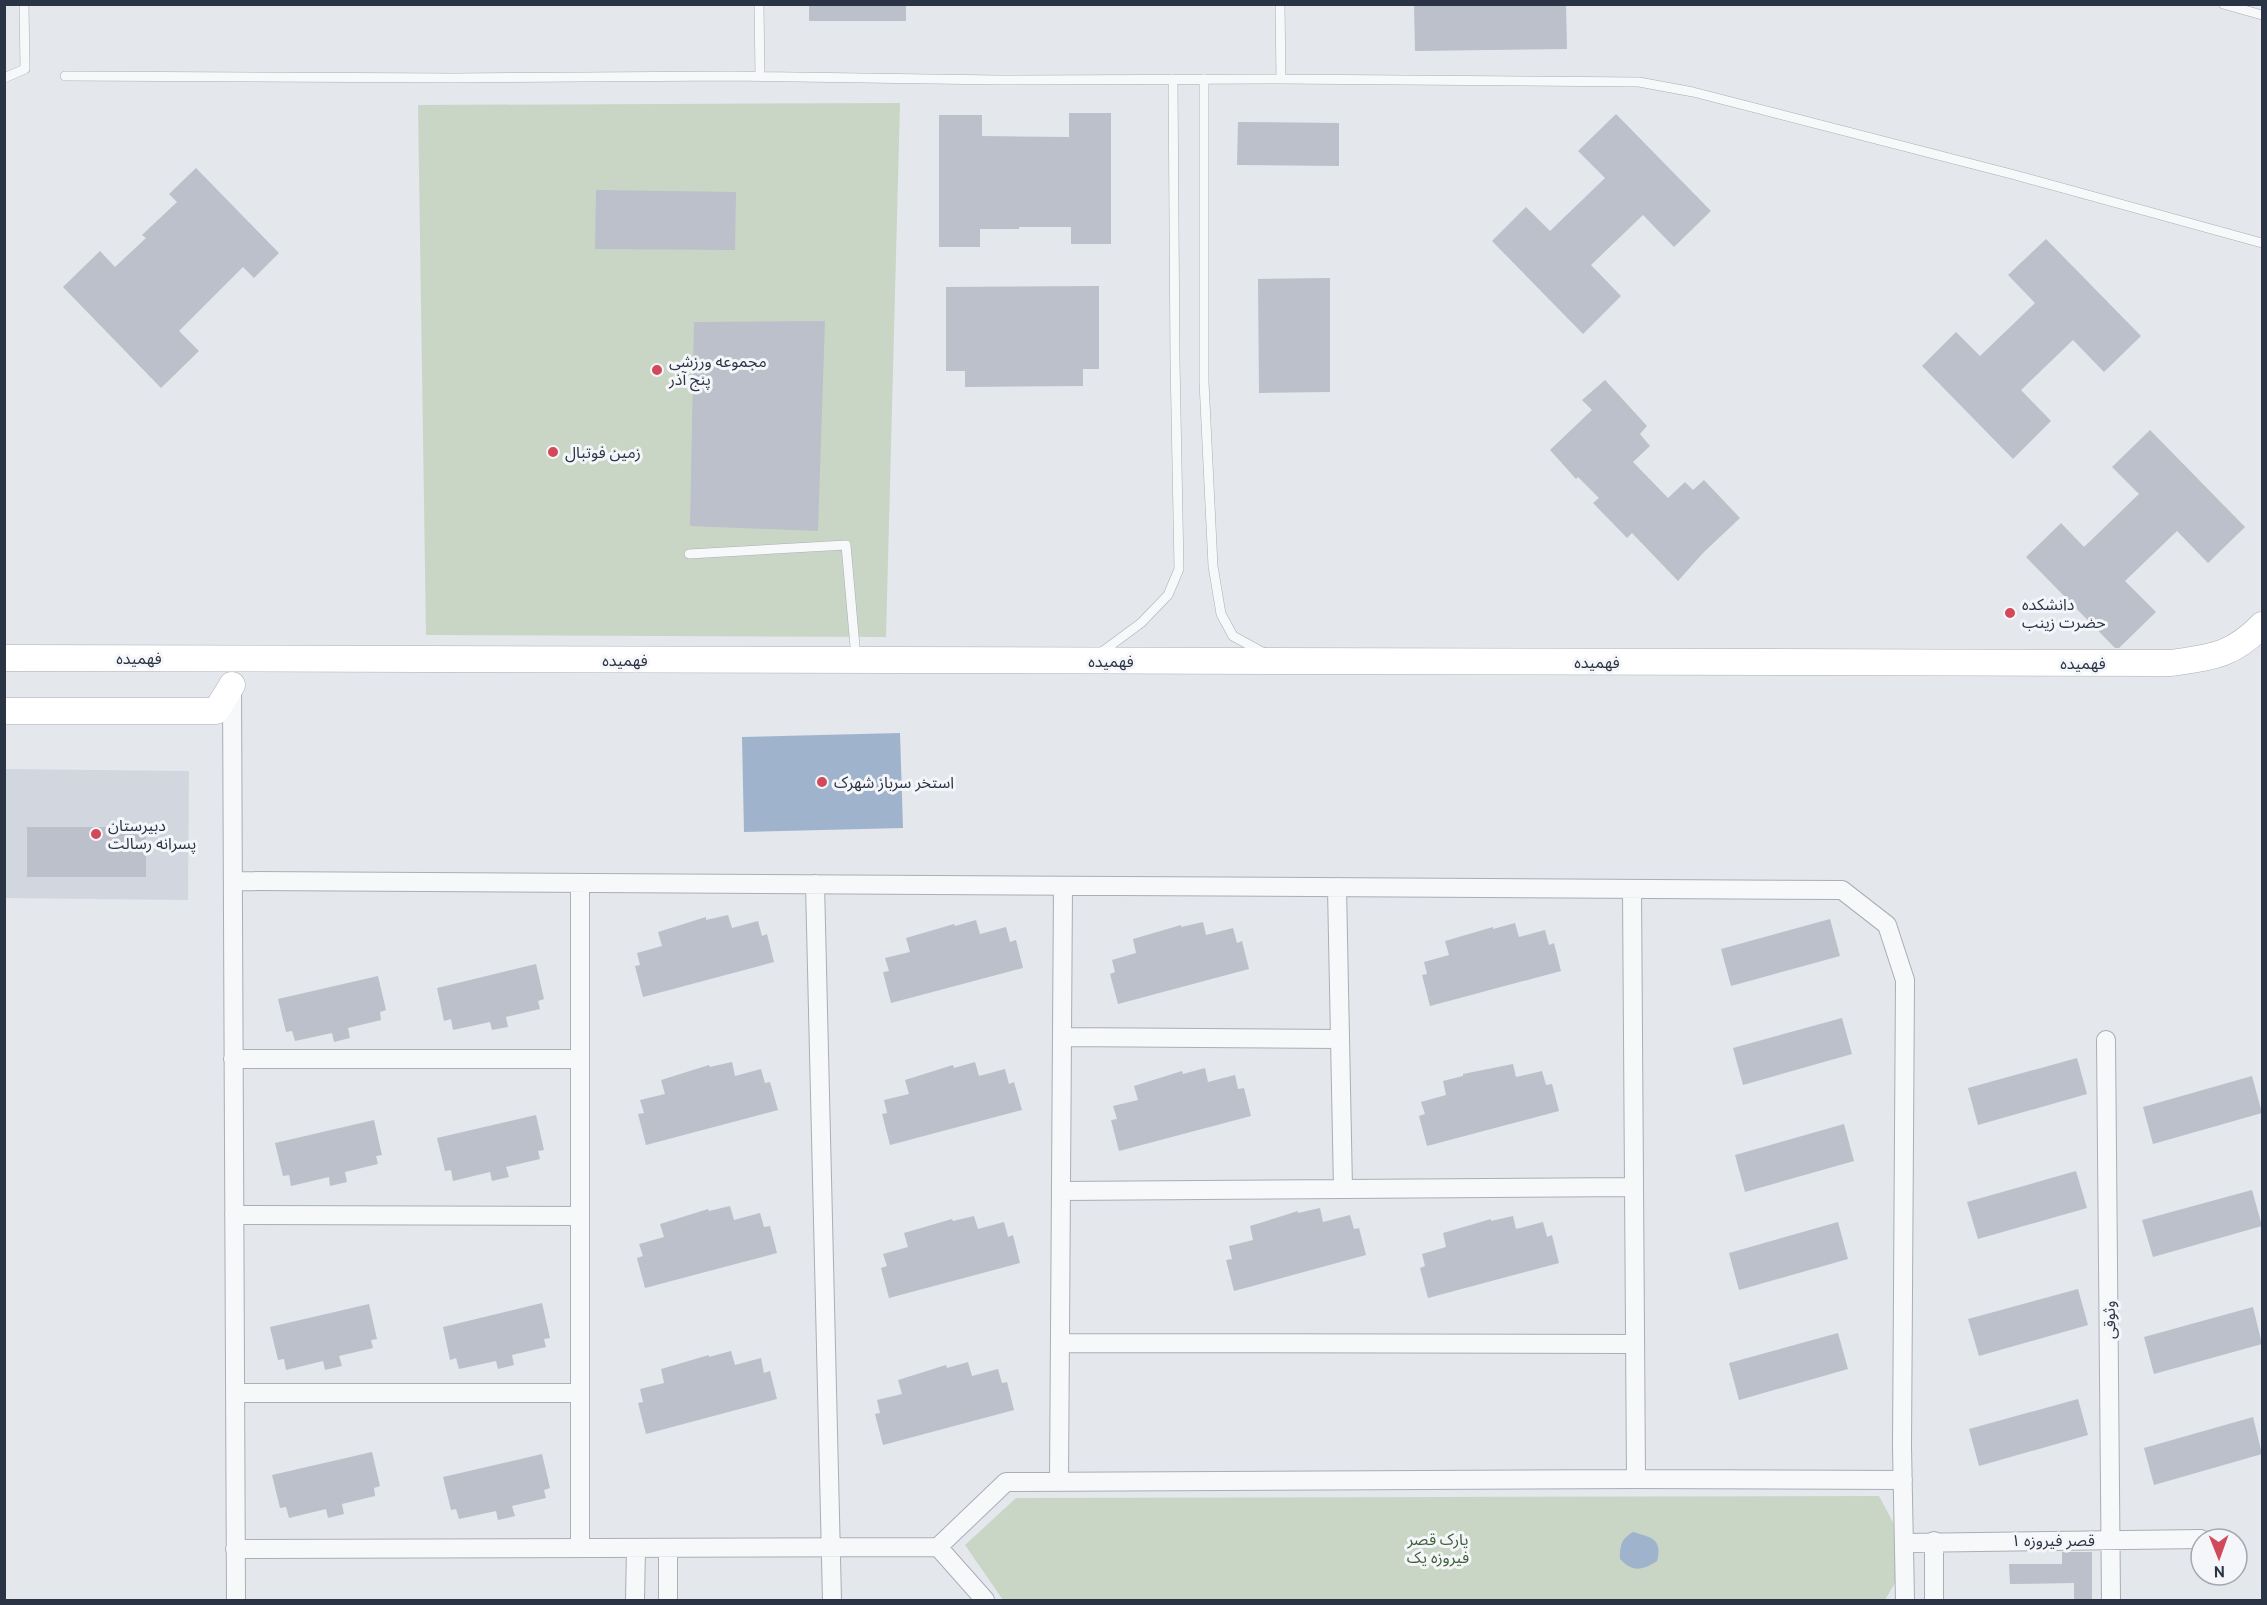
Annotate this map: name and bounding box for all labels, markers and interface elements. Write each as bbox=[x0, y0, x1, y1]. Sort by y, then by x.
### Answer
place label: مجموعه ورزشی پنج آذر bbox=[668, 353, 767, 392]
marker: مجموعه ورزشی پنج آذر bbox=[650, 363, 664, 377]
place label: زمین فوتبال bbox=[565, 444, 641, 464]
marker: زمین فوتبال bbox=[546, 445, 560, 459]
place label: دانشکده حضرت زینب bbox=[2022, 596, 2106, 634]
marker: دانشکده حضرت زینب bbox=[2003, 606, 2017, 620]
street label: فهمیده bbox=[116, 650, 162, 670]
street label: فهمیده bbox=[602, 652, 648, 672]
street label: فهمیده bbox=[1088, 653, 1134, 673]
street label: فهمیده bbox=[1574, 654, 1620, 674]
street label: فهمیده bbox=[2060, 655, 2106, 675]
place label: استخر سرباز شهرک bbox=[834, 774, 954, 794]
marker: استخر سرباز شهرک bbox=[815, 775, 829, 789]
place label: دبیرستان پسرانه رسالت bbox=[108, 817, 196, 855]
marker: دبیرستان پسرانه رسالت bbox=[89, 827, 103, 841]
street label: وثوقی bbox=[2101, 1301, 2121, 1339]
north arrow bbox=[2189, 1527, 2249, 1587]
park label: پارک قصر فیروزه یک bbox=[1406, 1531, 1469, 1569]
street label: قصر فیروزه ۱ bbox=[2011, 1532, 2095, 1552]
text: N bbox=[2213, 1560, 2225, 1580]

